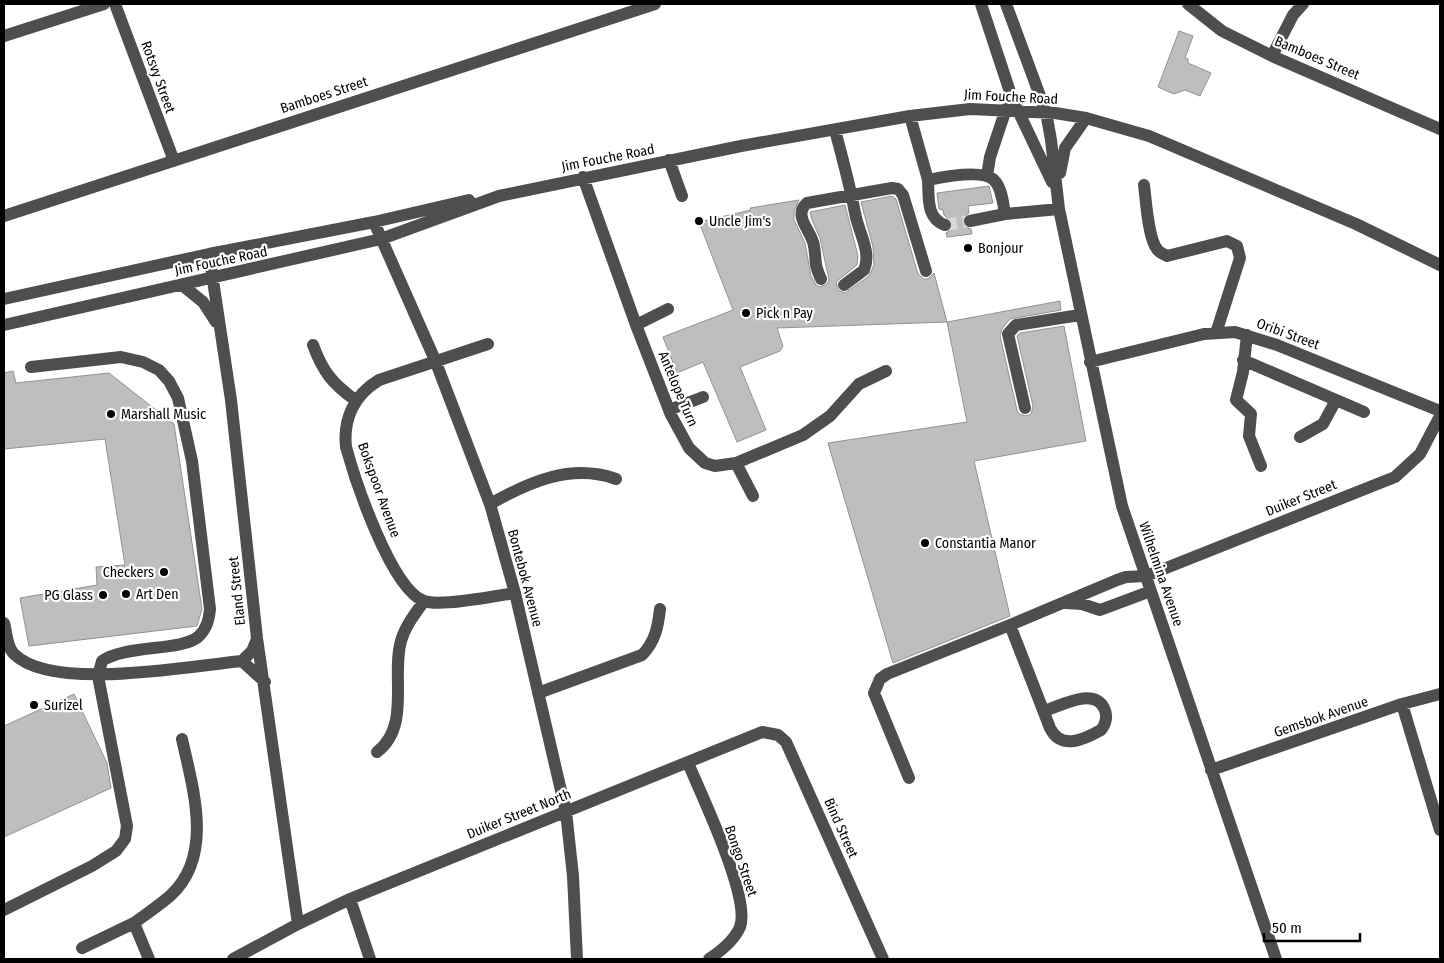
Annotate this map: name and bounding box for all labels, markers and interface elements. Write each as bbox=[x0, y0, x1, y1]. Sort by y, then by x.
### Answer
street label: Bamboes Street bbox=[1272, 32, 1362, 84]
street label: Rotsvy Street bbox=[137, 39, 179, 116]
street label: Bamboes Street bbox=[278, 73, 370, 117]
street label: Jim Fouche Road bbox=[963, 86, 1059, 108]
street label: Jim Fouche Road bbox=[560, 141, 656, 175]
place label: Uncle Jim's bbox=[709, 213, 771, 230]
marker: Uncle Jim's bbox=[693, 215, 705, 227]
place label: Bonjour bbox=[978, 240, 1024, 257]
marker: Bonjour bbox=[962, 242, 974, 254]
street label: Jim Fouche Road bbox=[173, 243, 269, 279]
place label: Pick n Pay bbox=[756, 305, 814, 322]
marker: Pick n Pay bbox=[740, 307, 752, 319]
street label: Oribi Street bbox=[1254, 315, 1322, 353]
street label: Antelope Turn bbox=[655, 349, 701, 429]
place label: Marshall Music bbox=[121, 406, 206, 423]
marker: Marshall Music bbox=[105, 408, 117, 420]
street label: Bokspoor Avenue bbox=[354, 440, 404, 540]
street label: Duiker Street bbox=[1263, 476, 1339, 520]
street label: Wilhelmina Avenue bbox=[1135, 519, 1187, 629]
street label: Bontebok Avenue bbox=[504, 527, 546, 629]
place label: Constantia Manor bbox=[935, 535, 1036, 552]
marker: Constantia Manor bbox=[919, 537, 931, 549]
street label: Eland Street bbox=[225, 555, 249, 626]
place label: Checkers bbox=[103, 564, 154, 581]
marker: Checkers bbox=[158, 566, 170, 578]
place label: Art Den bbox=[136, 586, 179, 603]
place label: PG Glass bbox=[44, 587, 93, 604]
marker: Art Den bbox=[120, 588, 132, 600]
marker: PG Glass bbox=[97, 589, 109, 601]
street label: Gemsbok Avenue bbox=[1272, 693, 1370, 741]
place label: Surizel bbox=[44, 697, 83, 714]
marker: Surizel bbox=[28, 699, 40, 711]
street label: Duiker Street North bbox=[464, 785, 574, 843]
street label: Bind Street bbox=[820, 795, 862, 861]
street label: Bongo Street bbox=[721, 823, 761, 899]
scale bar bbox=[1264, 910, 1360, 942]
text: 50 m bbox=[1272, 919, 1302, 937]

